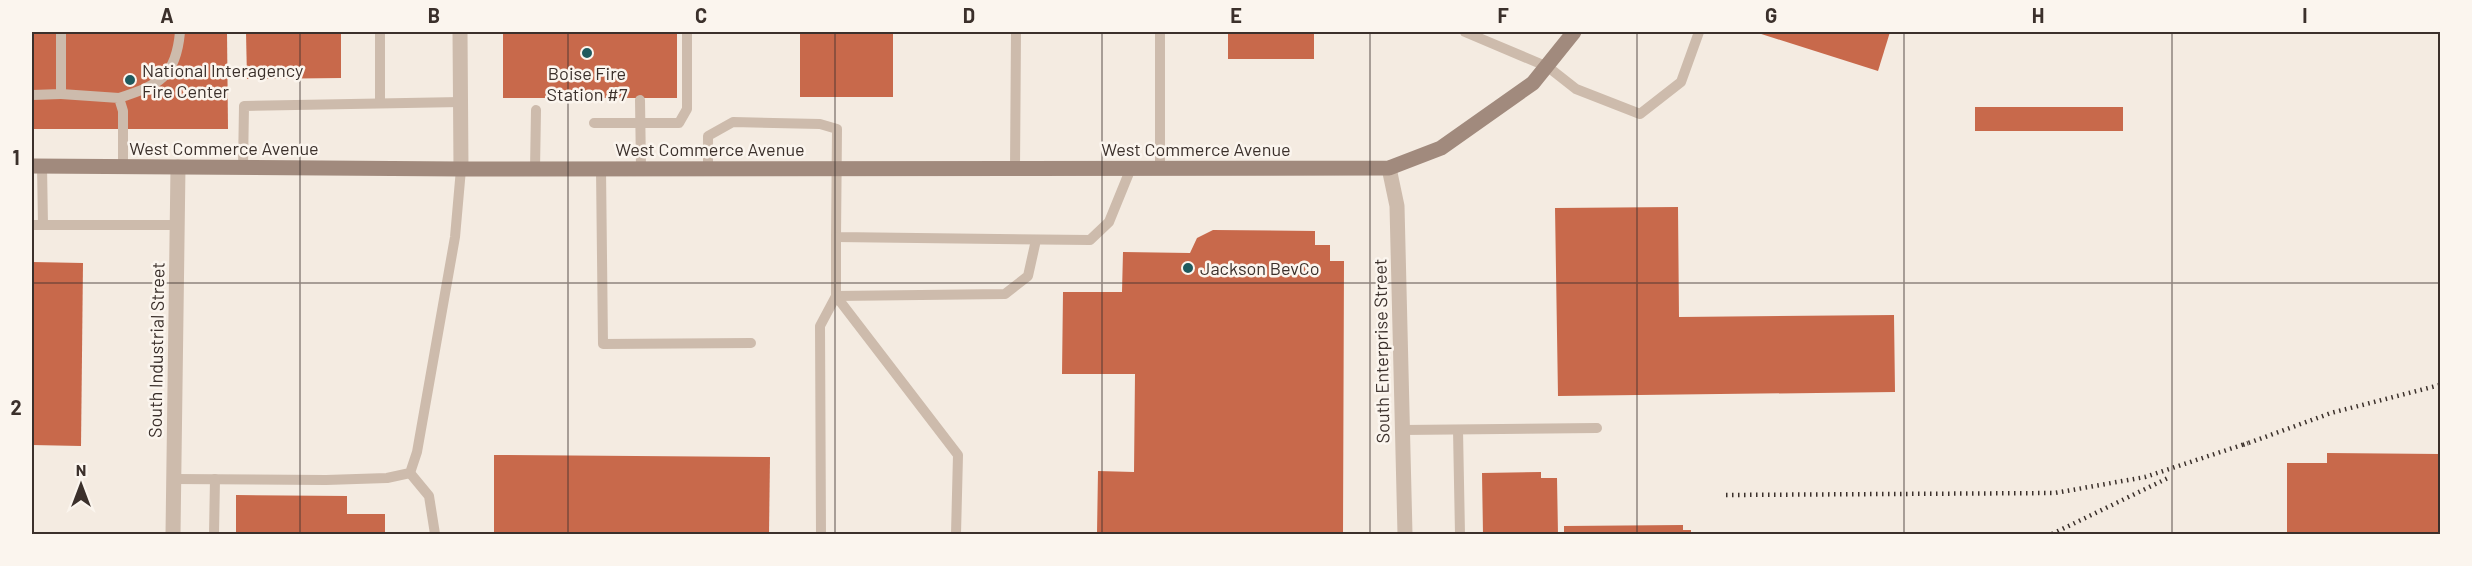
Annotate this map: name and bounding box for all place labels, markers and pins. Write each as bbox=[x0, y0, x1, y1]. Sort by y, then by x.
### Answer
marker: Boise Fire Station #7 bbox=[580, 46, 594, 60]
place label: National Interagency Fire Center bbox=[142, 59, 303, 102]
place label: Boise Fire Station #7 bbox=[547, 62, 628, 105]
marker: National Interagency Fire Center bbox=[123, 73, 137, 87]
place label: Jackson BevCo bbox=[1200, 257, 1320, 279]
marker: Jackson BevCo bbox=[1181, 261, 1195, 275]

